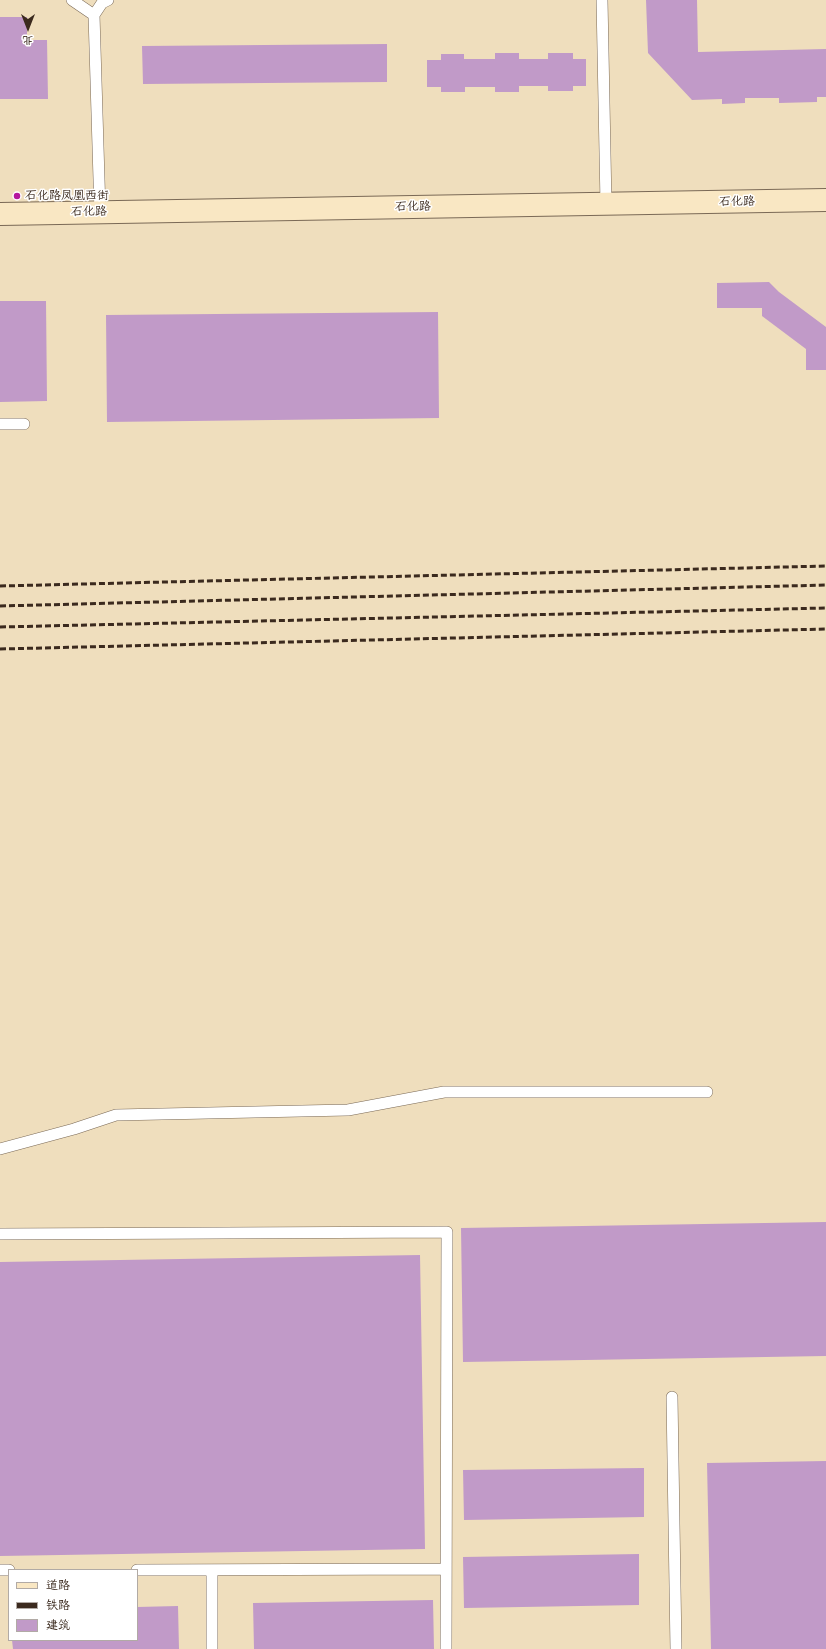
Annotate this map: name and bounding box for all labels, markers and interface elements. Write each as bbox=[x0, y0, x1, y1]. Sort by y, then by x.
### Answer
north arrow bbox=[8, 8, 48, 48]
text: 北 bbox=[23, 31, 34, 50]
place label: 石化路凤凰西街 bbox=[25, 189, 109, 203]
marker: 石化路凤凰西街 bbox=[12, 191, 22, 201]
street label: 石化路 bbox=[719, 194, 755, 210]
street label: 石化路 bbox=[395, 199, 431, 215]
street label: 石化路 bbox=[71, 204, 107, 220]
legend bbox=[8, 1569, 138, 1641]
text: 道路 bbox=[46, 1574, 70, 1596]
text: 铁路 bbox=[46, 1594, 70, 1616]
text: 建筑 bbox=[46, 1614, 70, 1636]

